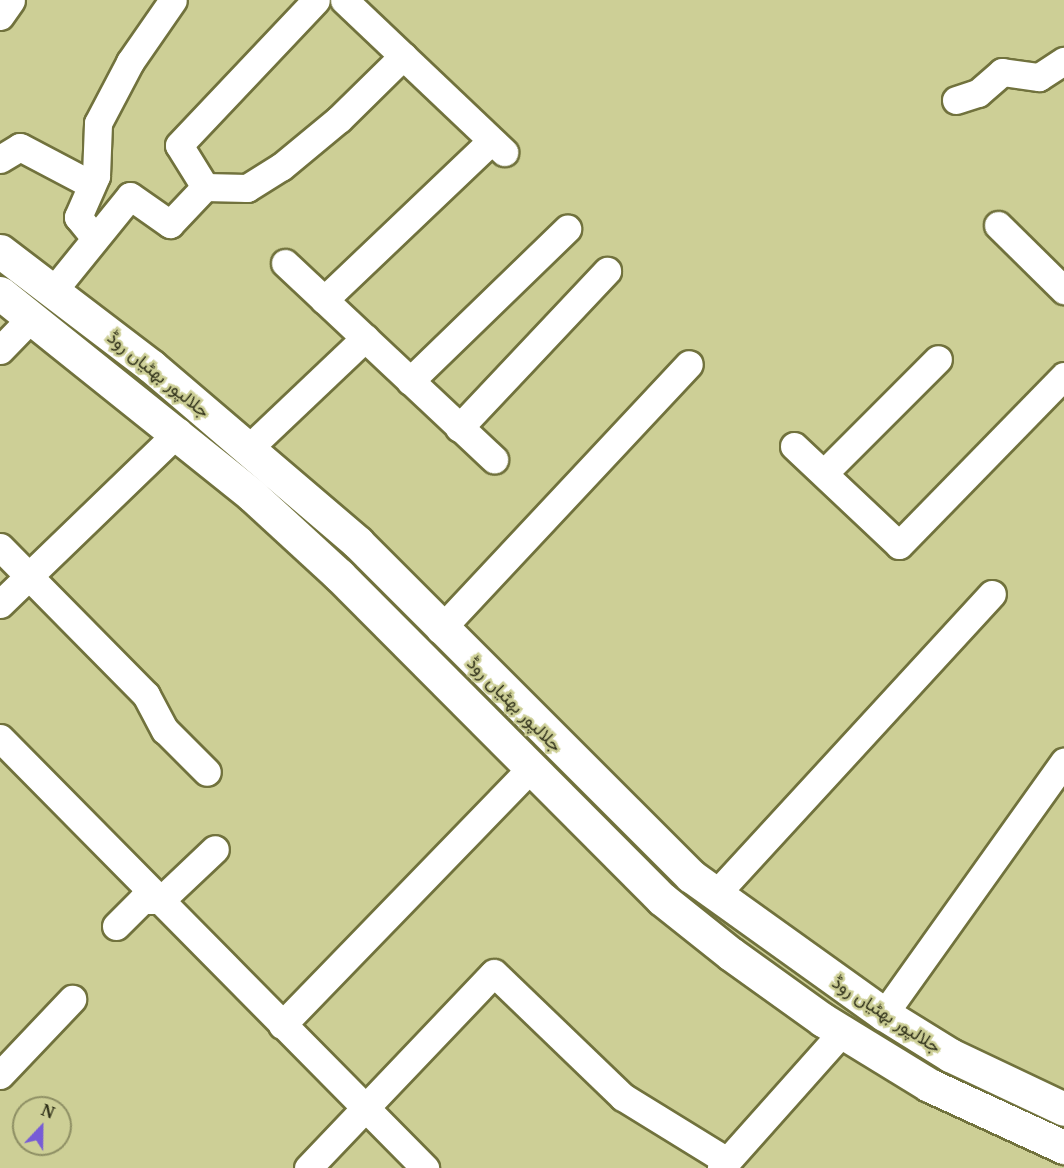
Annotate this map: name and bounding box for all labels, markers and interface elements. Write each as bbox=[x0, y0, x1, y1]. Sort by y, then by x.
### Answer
street label: جلالپور بھٹیاں روڈ bbox=[103, 326, 215, 422]
street label: جلالپور بھٹیاں روڈ bbox=[463, 652, 567, 756]
street label: جلالپور بھٹیاں روڈ bbox=[829, 971, 945, 1057]
north arrow bbox=[12, 1096, 72, 1156]
text: N bbox=[38, 1099, 58, 1124]

